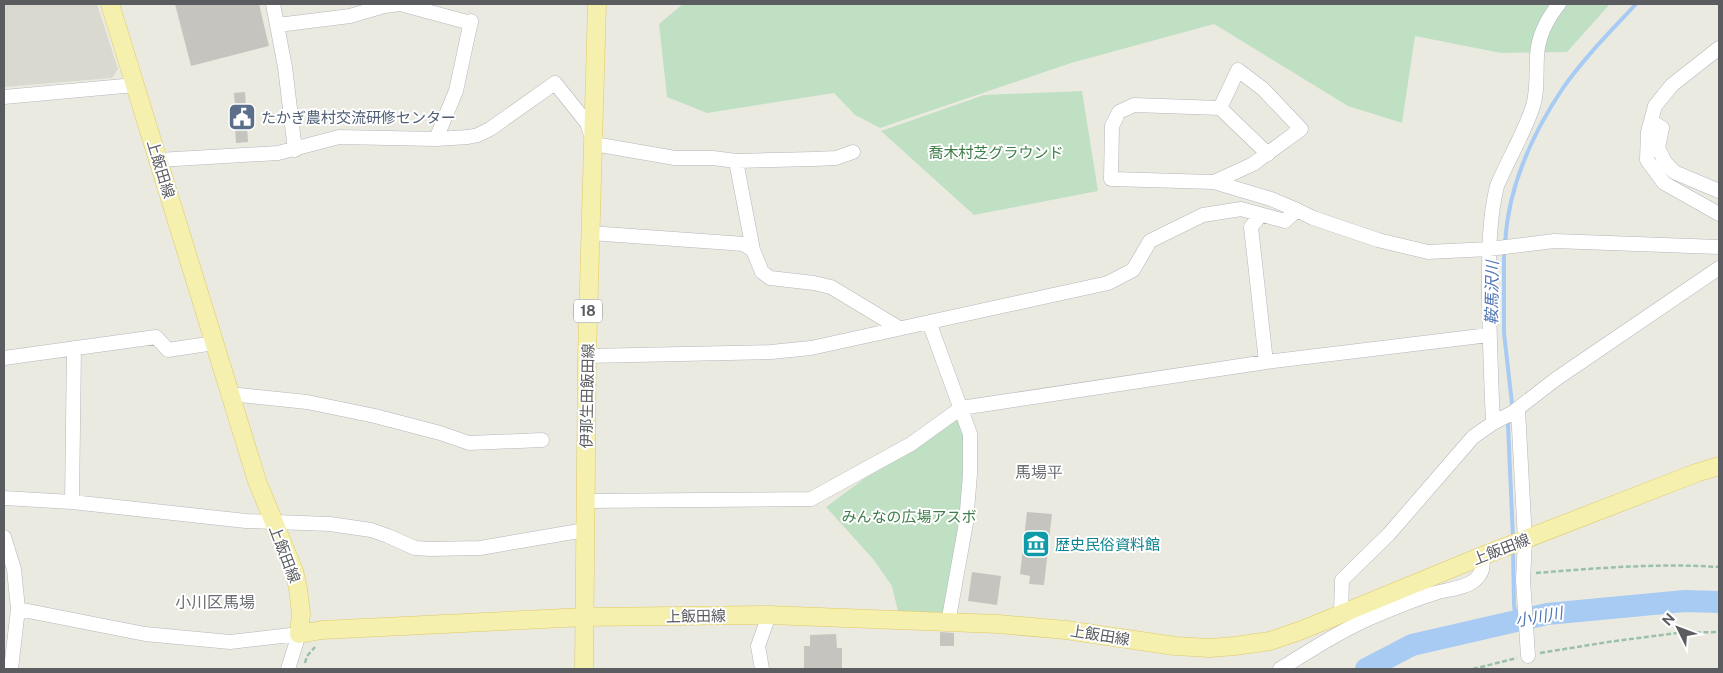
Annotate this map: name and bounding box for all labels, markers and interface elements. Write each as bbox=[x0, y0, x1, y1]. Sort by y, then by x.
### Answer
public building icon: たかぎ農村交流研修センター bbox=[227, 102, 257, 132]
place label: たかぎ農村交流研修センター bbox=[261, 109, 456, 126]
street label: 上飯田線 bbox=[144, 138, 178, 200]
park label: 喬木村芝グラウンド bbox=[928, 144, 1064, 161]
water label: 鞍馬沢川 bbox=[1482, 259, 1502, 325]
road number: 18 bbox=[574, 300, 602, 322]
street label: 伊那生田飯田線 bbox=[578, 343, 596, 449]
district label: 馬場平 bbox=[1015, 463, 1063, 482]
park label: みんなの広場アスボ bbox=[841, 508, 977, 525]
street label: 上飯田線 bbox=[266, 523, 304, 585]
museum icon: 歴史民俗資料館 bbox=[1021, 529, 1051, 559]
street label: 上飯田線 bbox=[1470, 530, 1532, 568]
place label: 歴史民俗資料館 bbox=[1055, 536, 1160, 553]
district label: 小川区馬場 bbox=[175, 593, 255, 612]
water label: 小川川 bbox=[1514, 603, 1566, 631]
north arrow bbox=[1653, 603, 1703, 653]
street label: 上飯田線 bbox=[666, 607, 726, 625]
text: N bbox=[1659, 610, 1678, 629]
street label: 上飯田線 bbox=[1069, 622, 1131, 648]

